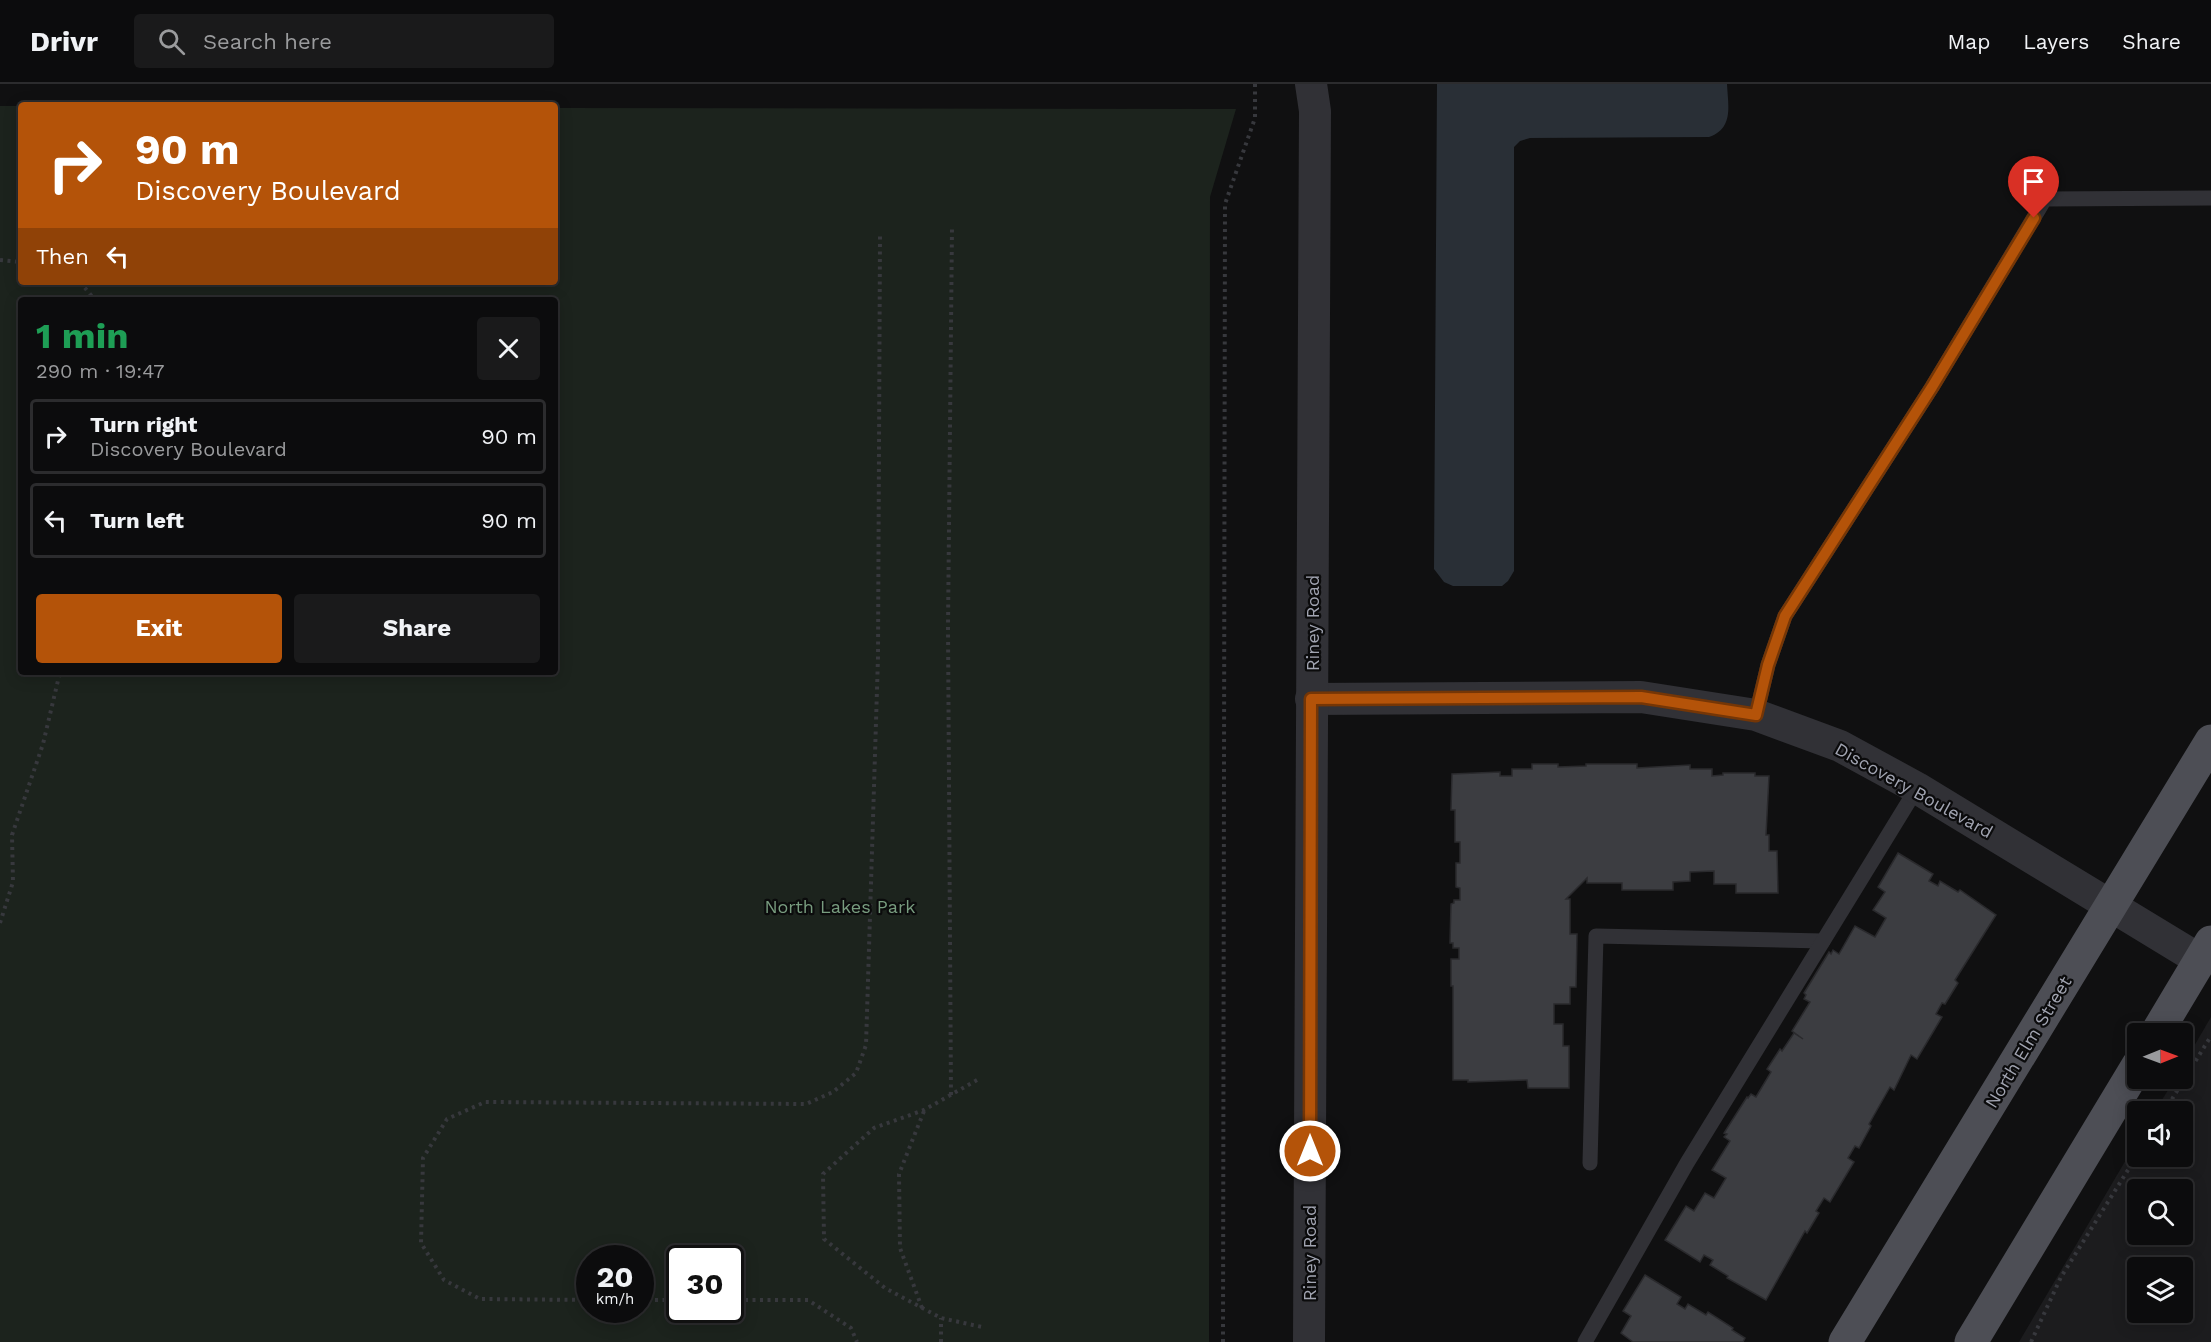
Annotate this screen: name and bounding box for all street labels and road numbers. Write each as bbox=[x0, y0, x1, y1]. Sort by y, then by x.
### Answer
street label: Riney Road bbox=[1302, 575, 1323, 671]
street label: Discovery Boulevard bbox=[1831, 738, 1997, 842]
street label: North Elm Street bbox=[1980, 972, 2076, 1112]
street label: Riney Road bbox=[1299, 1205, 1320, 1301]

